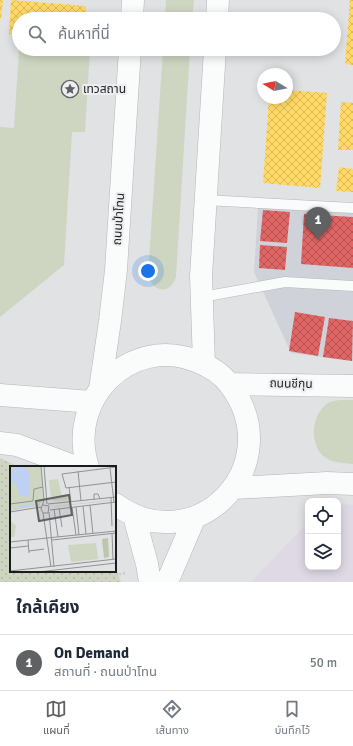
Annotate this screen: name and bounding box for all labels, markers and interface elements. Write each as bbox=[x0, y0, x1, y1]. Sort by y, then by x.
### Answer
search box bbox=[12, 12, 341, 56]
icon: search bbox=[26, 23, 48, 45]
text: ค้นหาที่นี่ bbox=[58, 25, 110, 43]
north arrow bbox=[257, 68, 293, 104]
place icon: เทวสถาน bbox=[60, 79, 80, 99]
place label: เทวสถาน bbox=[83, 82, 126, 97]
street label: ถนนป่าโทน bbox=[110, 192, 128, 246]
pin: 1 bbox=[305, 207, 331, 240]
your location bbox=[138, 261, 158, 281]
street label: ถนนชีกุน bbox=[269, 376, 313, 392]
inset map bbox=[10, 466, 116, 572]
map controls bbox=[305, 498, 341, 570]
button: locate bbox=[305, 498, 341, 534]
button: layers bbox=[305, 534, 341, 570]
text: ใกล้เคียง bbox=[16, 597, 79, 618]
text: On Demand bbox=[54, 644, 129, 662]
text: 1 bbox=[25, 655, 33, 671]
text: 50 m bbox=[310, 655, 337, 671]
text: สถานที่ · ถนนป่าโทน bbox=[54, 664, 157, 680]
tab: แผนที่ bbox=[43, 698, 70, 739]
tab: เส้นทาง bbox=[156, 698, 189, 739]
tab: บันทึกไว้ bbox=[275, 698, 310, 739]

